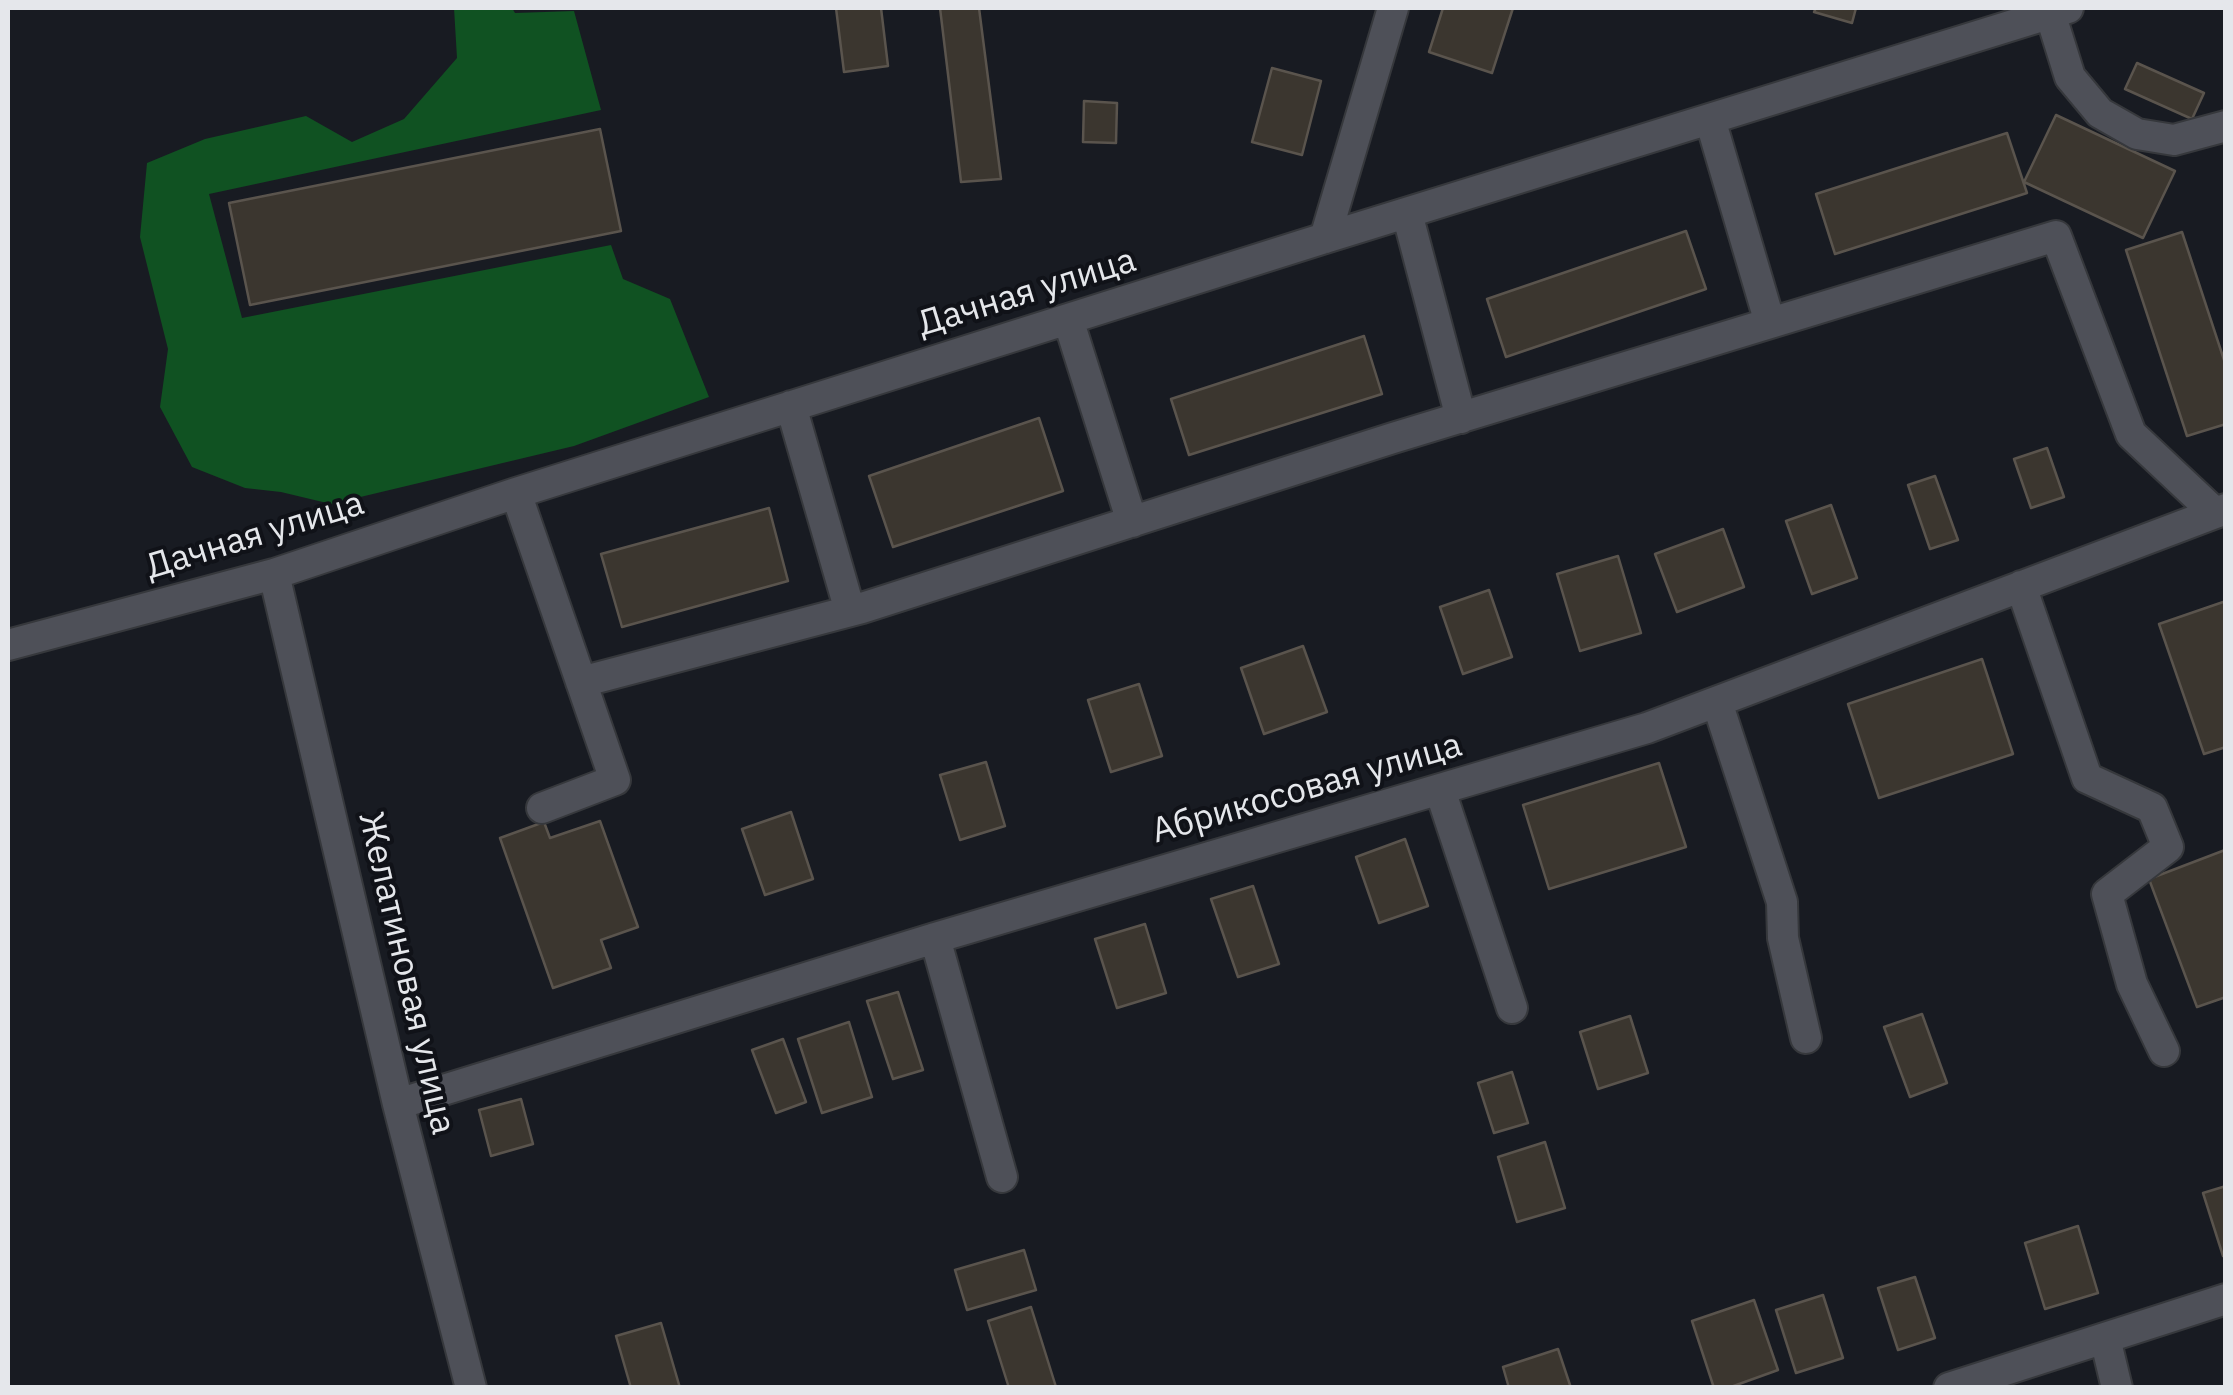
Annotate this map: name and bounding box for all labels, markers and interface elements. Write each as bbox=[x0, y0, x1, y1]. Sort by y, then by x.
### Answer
street label: Дачная улица bbox=[913, 240, 1141, 346]
street label: Дачная улица bbox=[141, 483, 369, 589]
street label: Абрикосовая улица bbox=[1147, 725, 1467, 853]
street label: Желатиновая улица bbox=[348, 808, 464, 1138]

